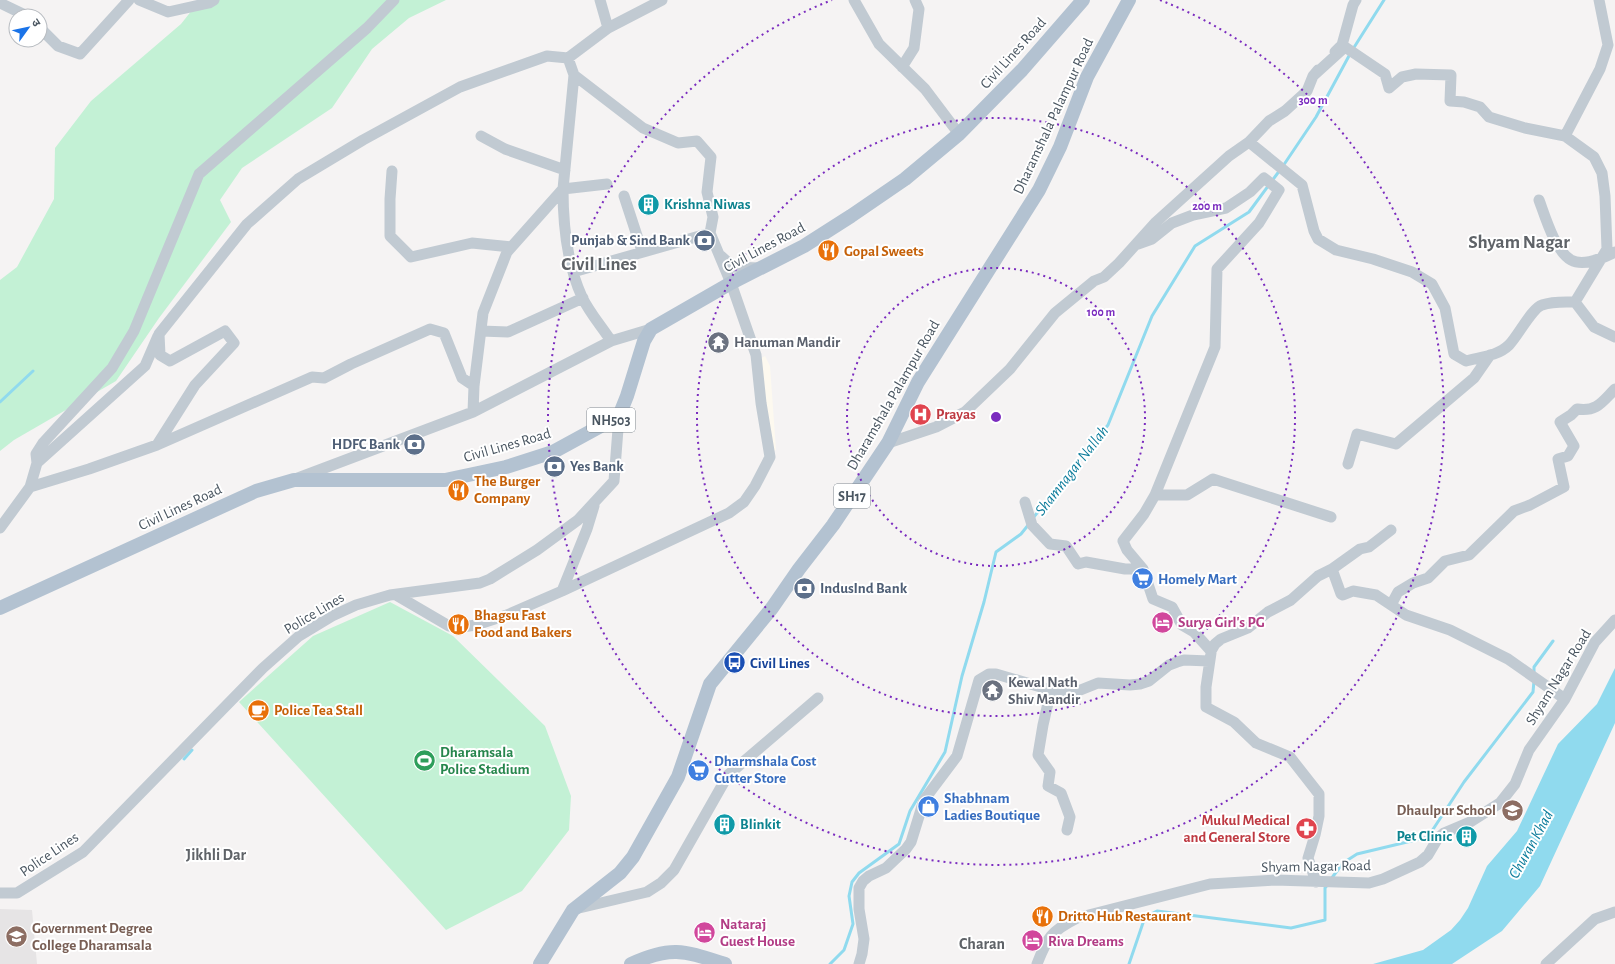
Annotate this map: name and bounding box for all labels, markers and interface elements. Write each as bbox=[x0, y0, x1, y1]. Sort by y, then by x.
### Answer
north arrow bbox=[8, 8, 48, 48]
street label: Civil Lines Road bbox=[978, 15, 1049, 92]
text: उ bbox=[30, 17, 43, 29]
street label: Dharamshala Palampur Road bbox=[1011, 36, 1096, 197]
text: 300 m bbox=[1298, 94, 1328, 106]
building icon: Krishna Niwas bbox=[636, 191, 662, 217]
place label: Krishna Niwas bbox=[664, 197, 751, 212]
text: 200 m bbox=[1192, 200, 1222, 212]
street label: Civil Lines Road bbox=[721, 220, 808, 275]
bank icon: Punjab & Sind Bank bbox=[692, 227, 718, 253]
place label: Punjab & Sind Bank bbox=[571, 233, 691, 248]
district label: Shyam Nagar bbox=[1468, 233, 1570, 252]
restaurant icon: Gopal Sweets bbox=[815, 238, 841, 264]
place label: Gopal Sweets bbox=[844, 244, 924, 259]
district label: Civil Lines bbox=[561, 255, 637, 274]
text: 100 m bbox=[1087, 306, 1115, 318]
street label: Dharamshala Palampur Road bbox=[844, 318, 943, 473]
temple icon: Hanuman Mandir bbox=[705, 329, 731, 355]
place label: Hanuman Mandir bbox=[734, 335, 841, 350]
hospital icon: Prayas bbox=[907, 401, 933, 427]
place label: Prayas bbox=[936, 407, 976, 422]
road number: NH503 bbox=[587, 408, 635, 432]
centre of rings bbox=[989, 410, 1003, 424]
water label: Shamnagar Nallah bbox=[1032, 423, 1112, 518]
street label: Civil Lines Road bbox=[462, 426, 553, 465]
bank icon: HDFC Bank bbox=[402, 431, 428, 457]
place label: HDFC Bank bbox=[332, 437, 401, 452]
bank icon: Yes Bank bbox=[541, 453, 567, 479]
place label: Yes Bank bbox=[570, 459, 624, 474]
place label: The Burger Company bbox=[474, 474, 541, 506]
restaurant icon: The Burger Company bbox=[446, 477, 472, 503]
street label: Civil Lines Road bbox=[136, 482, 224, 533]
road number: SH17 bbox=[834, 484, 870, 508]
supermarket icon: Homely Mart bbox=[1129, 566, 1155, 592]
place label: Homely Mart bbox=[1158, 572, 1237, 587]
bank icon: IndusInd Bank bbox=[791, 575, 817, 601]
place label: IndusInd Bank bbox=[820, 581, 908, 596]
street label: Police Lines bbox=[282, 590, 347, 637]
place label: Bhagsu Fast Food and Bakers bbox=[474, 608, 572, 640]
hotel icon: Surya Girl's PG bbox=[1150, 609, 1176, 635]
restaurant icon: Bhagsu Fast Food and Bakers bbox=[446, 611, 472, 637]
place label: Surya Girl's PG bbox=[1178, 615, 1265, 630]
street label: Shyam Nagar Road bbox=[1523, 627, 1594, 728]
bus stop icon: Civil Lines bbox=[721, 650, 747, 676]
place label: Civil Lines bbox=[750, 656, 810, 671]
place label: Kewal Nath Shiv Mandir bbox=[1008, 675, 1081, 707]
temple icon: Kewal Nath Shiv Mandir bbox=[980, 678, 1006, 704]
cafe icon: Police Tea Stall bbox=[245, 697, 271, 723]
place label: Police Tea Stall bbox=[274, 703, 363, 718]
place label: Dharamsala Police Stadium bbox=[440, 745, 530, 777]
sports icon: Dharamsala Police Stadium bbox=[412, 748, 438, 774]
place label: Dharmshala Cost Cutter Store bbox=[714, 754, 816, 786]
supermarket icon: Dharmshala Cost Cutter Store bbox=[686, 757, 712, 783]
place label: Shabhnam Ladies Boutique bbox=[944, 791, 1040, 823]
shop icon: Shabhnam Ladies Boutique bbox=[915, 794, 941, 820]
school or university icon: Dhaulpur School bbox=[1499, 797, 1525, 823]
place label: Dhaulpur School bbox=[1397, 803, 1496, 818]
water label: Churan Khad bbox=[1506, 808, 1556, 881]
building icon: Blinkit bbox=[712, 811, 738, 837]
place label: Mukul Medical and General Store bbox=[1183, 813, 1290, 845]
pharmacy icon: Mukul Medical and General Store bbox=[1293, 816, 1319, 842]
place label: Blinkit bbox=[740, 817, 781, 832]
building icon: Pet Clinic bbox=[1454, 823, 1480, 849]
street label: Police Lines bbox=[17, 829, 81, 879]
place label: Pet Clinic bbox=[1396, 829, 1452, 844]
district label: Jikhli Dar bbox=[186, 847, 247, 863]
street label: Shyam Nagar Road bbox=[1261, 858, 1371, 875]
restaurant icon: Dritto Hub Restaurant bbox=[1030, 903, 1056, 929]
place label: Dritto Hub Restaurant bbox=[1058, 909, 1191, 924]
place label: Nataraj Guest House bbox=[720, 917, 795, 949]
hotel icon: Nataraj Guest House bbox=[692, 920, 718, 946]
place label: Government Degree College Dharamsala bbox=[32, 921, 153, 953]
school or university icon: Government Degree College Dharamsala bbox=[4, 924, 30, 950]
hotel icon: Riva Dreams bbox=[1020, 928, 1046, 954]
place label: Riva Dreams bbox=[1048, 934, 1124, 949]
district label: Charan bbox=[959, 936, 1005, 952]

